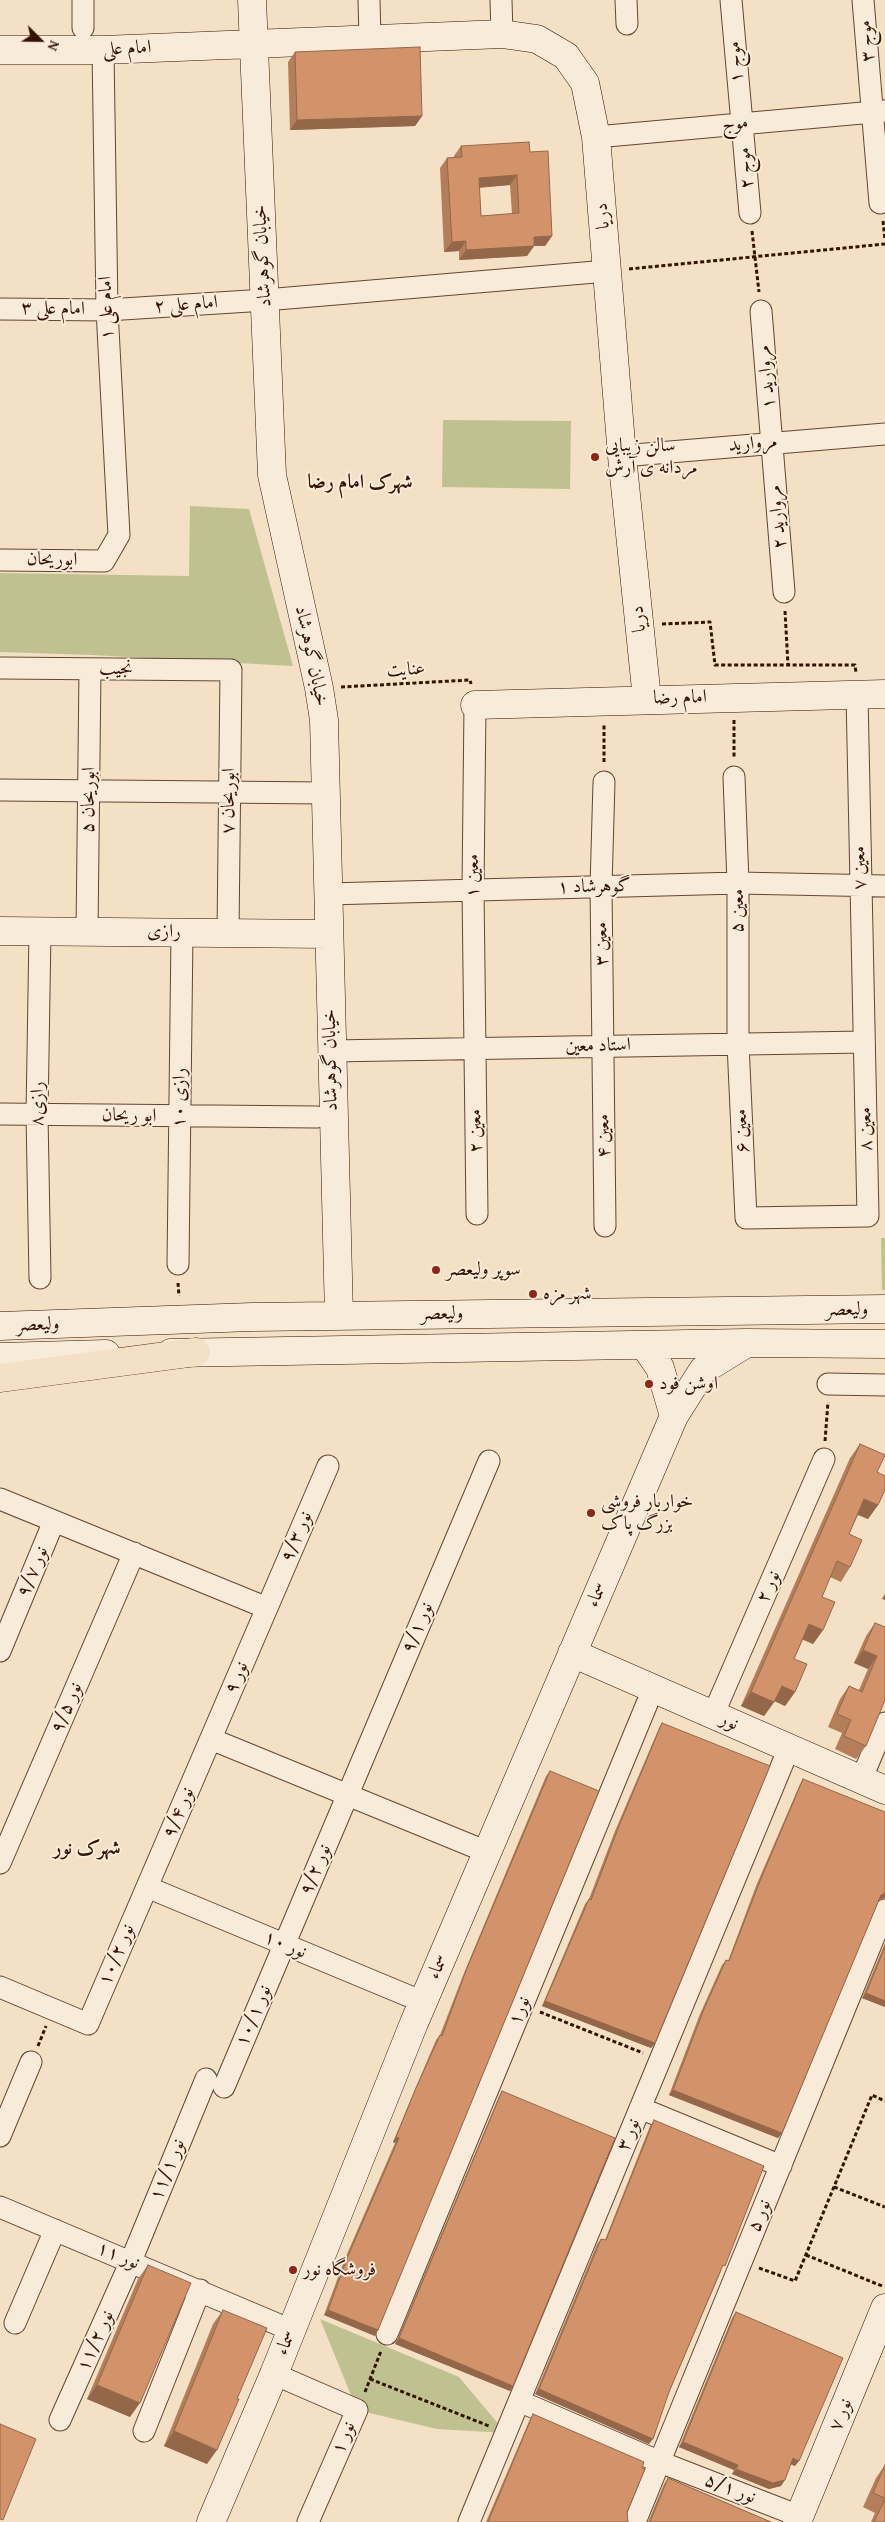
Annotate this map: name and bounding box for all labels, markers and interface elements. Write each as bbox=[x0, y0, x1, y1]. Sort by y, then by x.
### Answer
north arrow bbox=[15, 15, 65, 65]
street label: موج ۳ bbox=[854, 19, 880, 63]
street label: امام علی bbox=[102, 36, 152, 62]
text: N bbox=[43, 38, 65, 54]
street label: موج ۱ bbox=[723, 40, 749, 84]
street label: موج bbox=[721, 111, 749, 137]
street label: موج ۲ bbox=[733, 146, 759, 190]
street label: دریا bbox=[590, 202, 616, 230]
street label: خیابان گوهرشاد bbox=[249, 204, 277, 308]
street label: امام علی ۱ bbox=[94, 276, 120, 340]
street label: امام علی ۲ bbox=[153, 291, 219, 319]
street label: امام علی ۳ bbox=[21, 297, 85, 321]
street label: مروارید ۱ bbox=[753, 344, 781, 410]
street label: مروارید bbox=[728, 431, 778, 457]
place label: سالن زیبایی مردانه ی آرش bbox=[605, 435, 697, 479]
marker: سالن زیبایی مردانه ی آرش bbox=[589, 451, 601, 463]
district label: شهرک امام رضا bbox=[307, 471, 413, 495]
street label: مروارید ۲ bbox=[764, 484, 792, 550]
street label: ابوریحان bbox=[26, 548, 78, 572]
street label: خیابان گوهرشاد bbox=[289, 604, 333, 708]
street label: دریا bbox=[626, 605, 652, 633]
street label: نجیب bbox=[99, 657, 133, 681]
street label: عنایت bbox=[386, 658, 426, 682]
street label: امام رضا bbox=[653, 686, 707, 710]
street label: ابوریحان ۵ bbox=[77, 767, 101, 833]
street label: ابوریحان ۷ bbox=[217, 768, 241, 834]
street label: معین ۷ bbox=[848, 846, 872, 890]
street label: معین ۱ bbox=[462, 854, 484, 898]
street label: گوهرشاد ۱ bbox=[557, 875, 631, 899]
street label: معین ۵ bbox=[727, 889, 749, 933]
street label: رازی bbox=[147, 920, 181, 944]
street label: معین ۳ bbox=[590, 922, 614, 966]
street label: خیابان گوهرشاد bbox=[319, 1009, 343, 1111]
street label: استاد معین bbox=[565, 1034, 631, 1058]
street label: رازی ۱۰ bbox=[168, 1068, 192, 1128]
street label: رازی۸ bbox=[27, 1082, 49, 1126]
street label: ابو ریحان bbox=[101, 1104, 157, 1128]
street label: معین ۸ bbox=[854, 1107, 878, 1151]
street label: معین ۶ bbox=[729, 1108, 755, 1154]
street label: معین ۲ bbox=[464, 1109, 488, 1153]
street label: معین ۴ bbox=[592, 1114, 616, 1158]
place label: سوپر ولیعصر bbox=[446, 1259, 521, 1281]
marker: سوپر ولیعصر bbox=[430, 1264, 442, 1276]
place label: شهر مزه bbox=[543, 1283, 592, 1305]
marker: شهر مزه bbox=[527, 1288, 539, 1300]
street label: ولیعصر bbox=[825, 1298, 869, 1322]
street label: ولیعصر bbox=[420, 1302, 464, 1326]
street label: ولیعصر bbox=[16, 1313, 60, 1337]
place label: اوشن فود bbox=[659, 1373, 718, 1395]
marker: اوشن فود bbox=[643, 1378, 655, 1390]
place label: خواربار فروشی بزرگ پاک bbox=[601, 1491, 693, 1535]
marker: خواربار فروشی بزرگ پاک bbox=[585, 1507, 597, 1519]
street label: نور ۹/۳ bbox=[276, 1508, 318, 1566]
street label: نور ۹/۷ bbox=[12, 1543, 54, 1601]
street label: نور ۲ bbox=[752, 1567, 786, 1607]
street label: سماء bbox=[582, 1579, 612, 1611]
street label: نور ۹/۱ bbox=[397, 1599, 439, 1657]
street label: نور ۹ bbox=[220, 1658, 254, 1698]
street label: نور ۹/۵ bbox=[46, 1679, 88, 1737]
street label: نور bbox=[716, 1708, 742, 1736]
street label: نور ۹/۴ bbox=[158, 1784, 200, 1842]
district label: شهرک نور bbox=[53, 1837, 121, 1861]
street label: نور ۹/۲ bbox=[295, 1841, 337, 1899]
street label: نور ۱۰/۲ bbox=[94, 1921, 140, 1989]
street label: نور ۱۰ bbox=[260, 1926, 310, 1964]
street label: سماء bbox=[423, 1951, 453, 1983]
street label: نور ۱۰/۱ bbox=[231, 1982, 277, 2050]
street label: نور۱ bbox=[504, 1993, 536, 2029]
street label: نور ۳ bbox=[612, 2115, 646, 2155]
street label: نور ۱۱/۱ bbox=[145, 2136, 191, 2204]
street label: نور ۵ bbox=[743, 2196, 777, 2236]
street label: نور ۱۱ bbox=[93, 2237, 143, 2275]
place label: فروشگاه نور bbox=[303, 2259, 376, 2281]
marker: فروشگاه نور bbox=[287, 2264, 299, 2276]
street label: نور ۱۱/۲ bbox=[73, 2307, 119, 2375]
street label: سماء bbox=[271, 2327, 301, 2359]
street label: نور ۷ bbox=[824, 2395, 858, 2435]
street label: نور ۱ bbox=[327, 2418, 361, 2458]
street label: نور ۵/۱ bbox=[701, 2469, 759, 2509]

